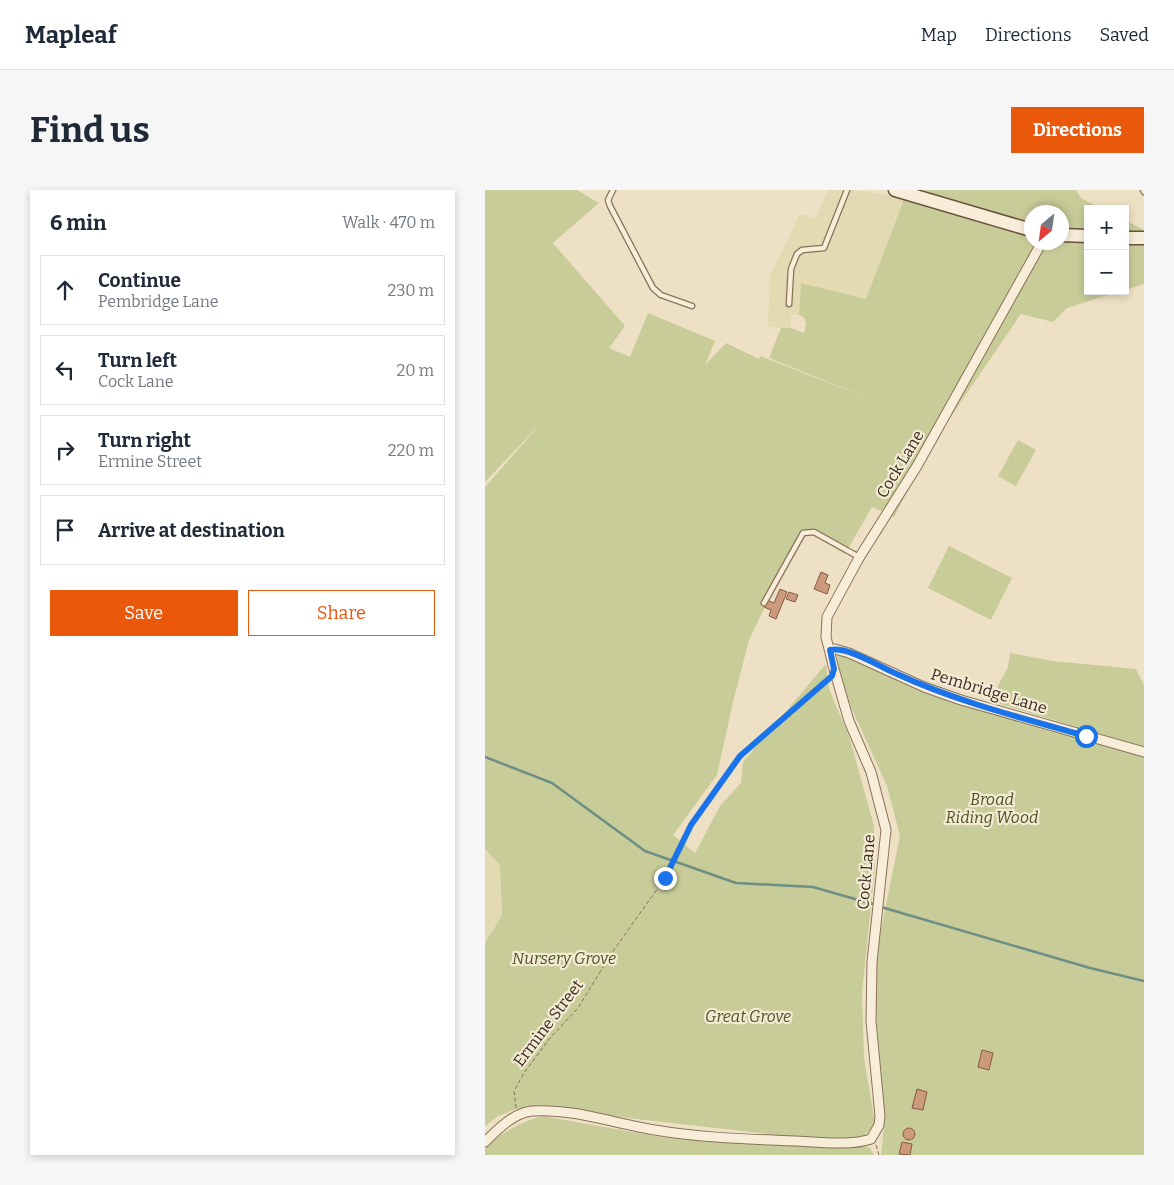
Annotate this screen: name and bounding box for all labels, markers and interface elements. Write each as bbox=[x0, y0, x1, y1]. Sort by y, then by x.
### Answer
text: Mapleaf bbox=[25, 21, 117, 49]
text: Map bbox=[921, 24, 957, 46]
text: Directions bbox=[985, 24, 1072, 46]
text: Saved bbox=[1100, 24, 1149, 46]
button: Directions bbox=[1011, 107, 1144, 153]
text: Find us bbox=[30, 109, 150, 151]
north arrow bbox=[1024, 205, 1069, 250]
map controls bbox=[1084, 205, 1129, 295]
button: + bbox=[1084, 205, 1129, 250]
text: 6 min bbox=[50, 210, 106, 236]
text: Walk · 470 m bbox=[342, 213, 435, 232]
button: − bbox=[1084, 250, 1129, 295]
text: Continue bbox=[98, 269, 181, 292]
icon: ahead bbox=[51, 276, 79, 304]
text: 230 m bbox=[387, 281, 434, 300]
text: Pembridge Lane bbox=[98, 292, 219, 311]
text: Turn left bbox=[98, 349, 177, 372]
icon: left bbox=[51, 356, 79, 384]
text: 20 m bbox=[397, 361, 434, 380]
text: Cock Lane bbox=[98, 372, 174, 391]
street label: Cock Lane bbox=[872, 427, 928, 501]
text: Turn right bbox=[98, 429, 191, 452]
icon: right bbox=[51, 436, 79, 464]
text: 220 m bbox=[388, 441, 434, 460]
text: Ermine Street bbox=[98, 452, 202, 471]
icon: arrive bbox=[51, 516, 79, 544]
text: Arrive at destination bbox=[98, 519, 285, 542]
button: Save bbox=[50, 590, 238, 636]
button: Share bbox=[248, 590, 435, 636]
street label: Pembridge Lane bbox=[929, 664, 1049, 718]
route start bbox=[1075, 725, 1098, 748]
park label: Broad Riding Wood bbox=[946, 790, 1038, 827]
street label: Cock Lane bbox=[853, 834, 879, 910]
route end bbox=[654, 867, 677, 890]
park label: Nursery Grove bbox=[512, 949, 616, 968]
street label: Ermine Street bbox=[509, 976, 587, 1070]
park label: Great Grove bbox=[705, 1007, 791, 1026]

